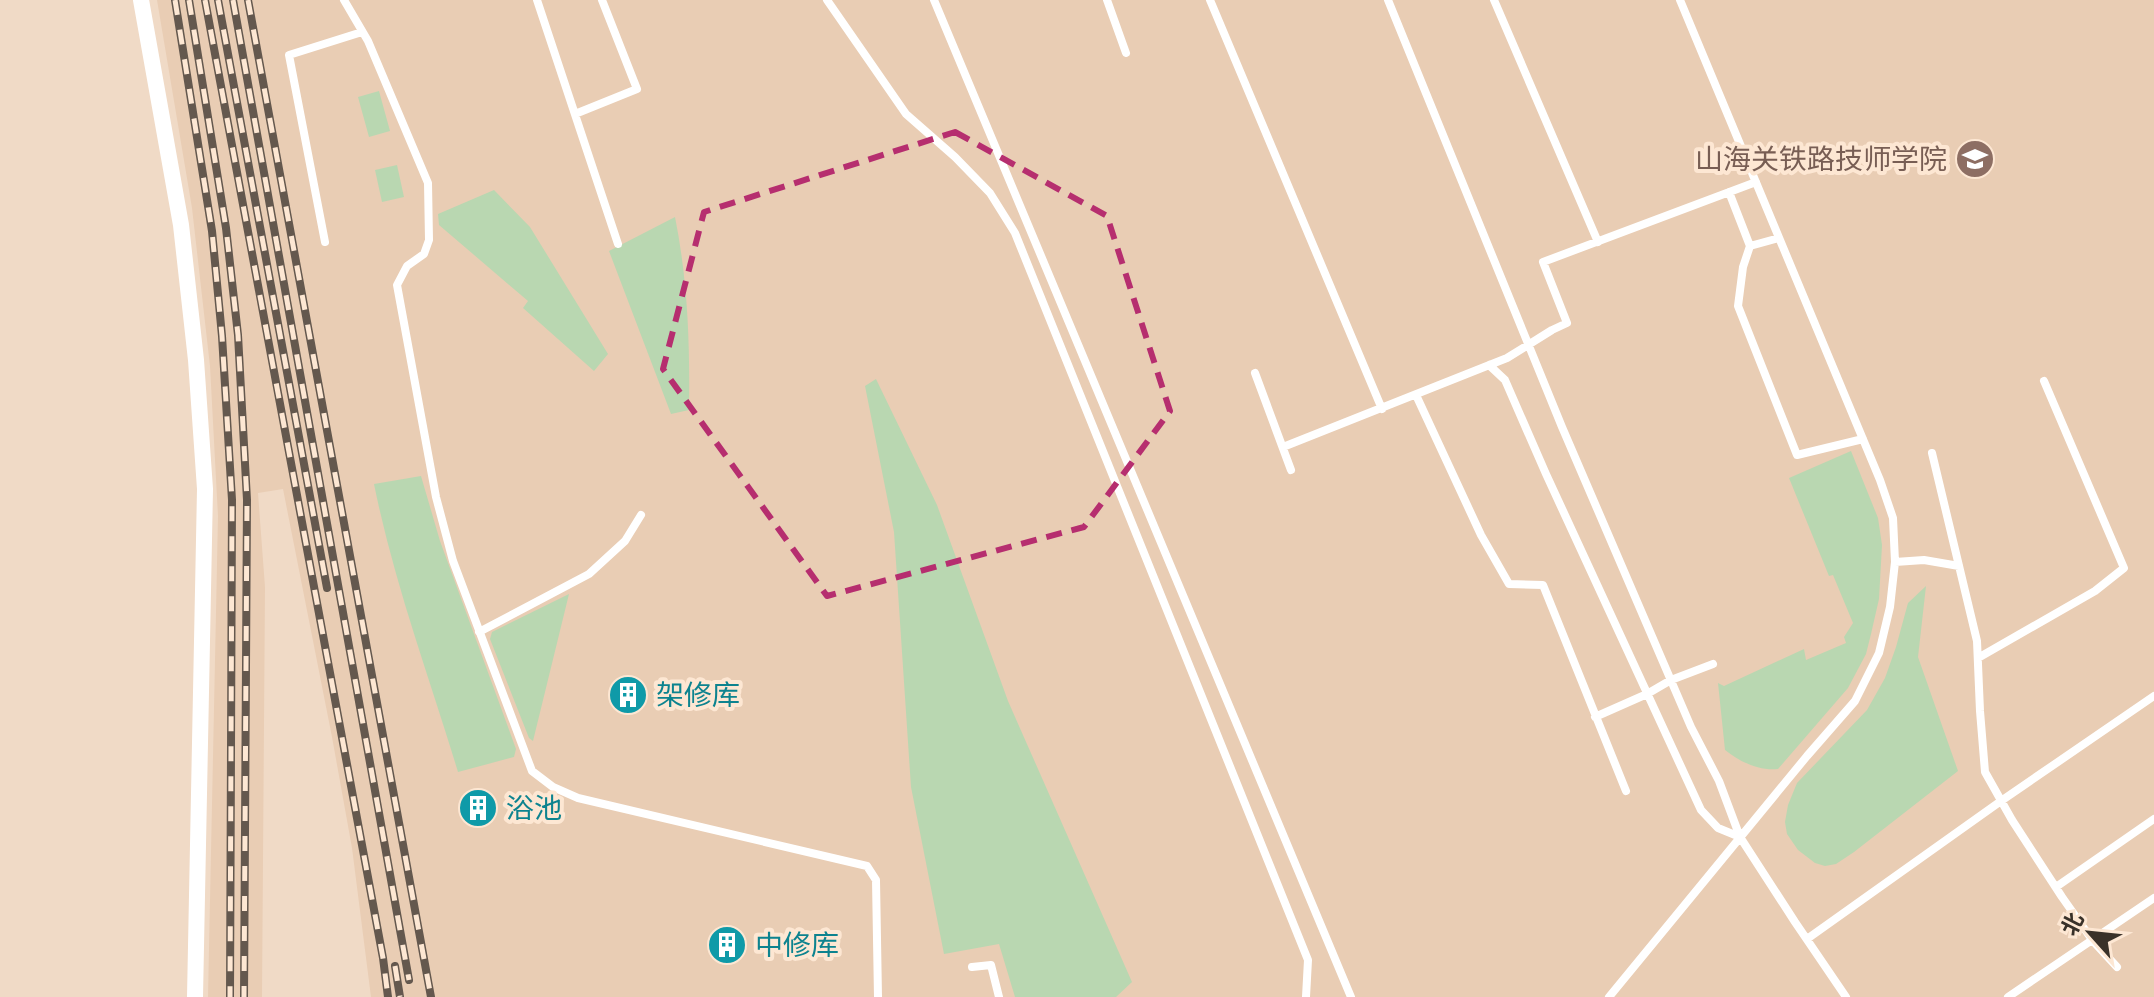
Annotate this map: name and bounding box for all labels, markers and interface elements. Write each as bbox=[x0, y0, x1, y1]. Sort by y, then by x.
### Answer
school or university icon: 山海关铁路技师学院 bbox=[1954, 138, 1996, 180]
place label: 山海关铁路技师学院 bbox=[1695, 140, 1947, 179]
building icon: 架修库 bbox=[607, 674, 649, 716]
place label: 架修库 bbox=[656, 676, 740, 715]
building icon: 浴池 bbox=[457, 787, 499, 829]
place label: 浴池 bbox=[506, 789, 562, 828]
north arrow bbox=[2050, 893, 2130, 973]
text: 北 bbox=[2054, 907, 2091, 941]
building icon: 中修库 bbox=[706, 924, 748, 966]
place label: 中修库 bbox=[755, 926, 839, 965]

